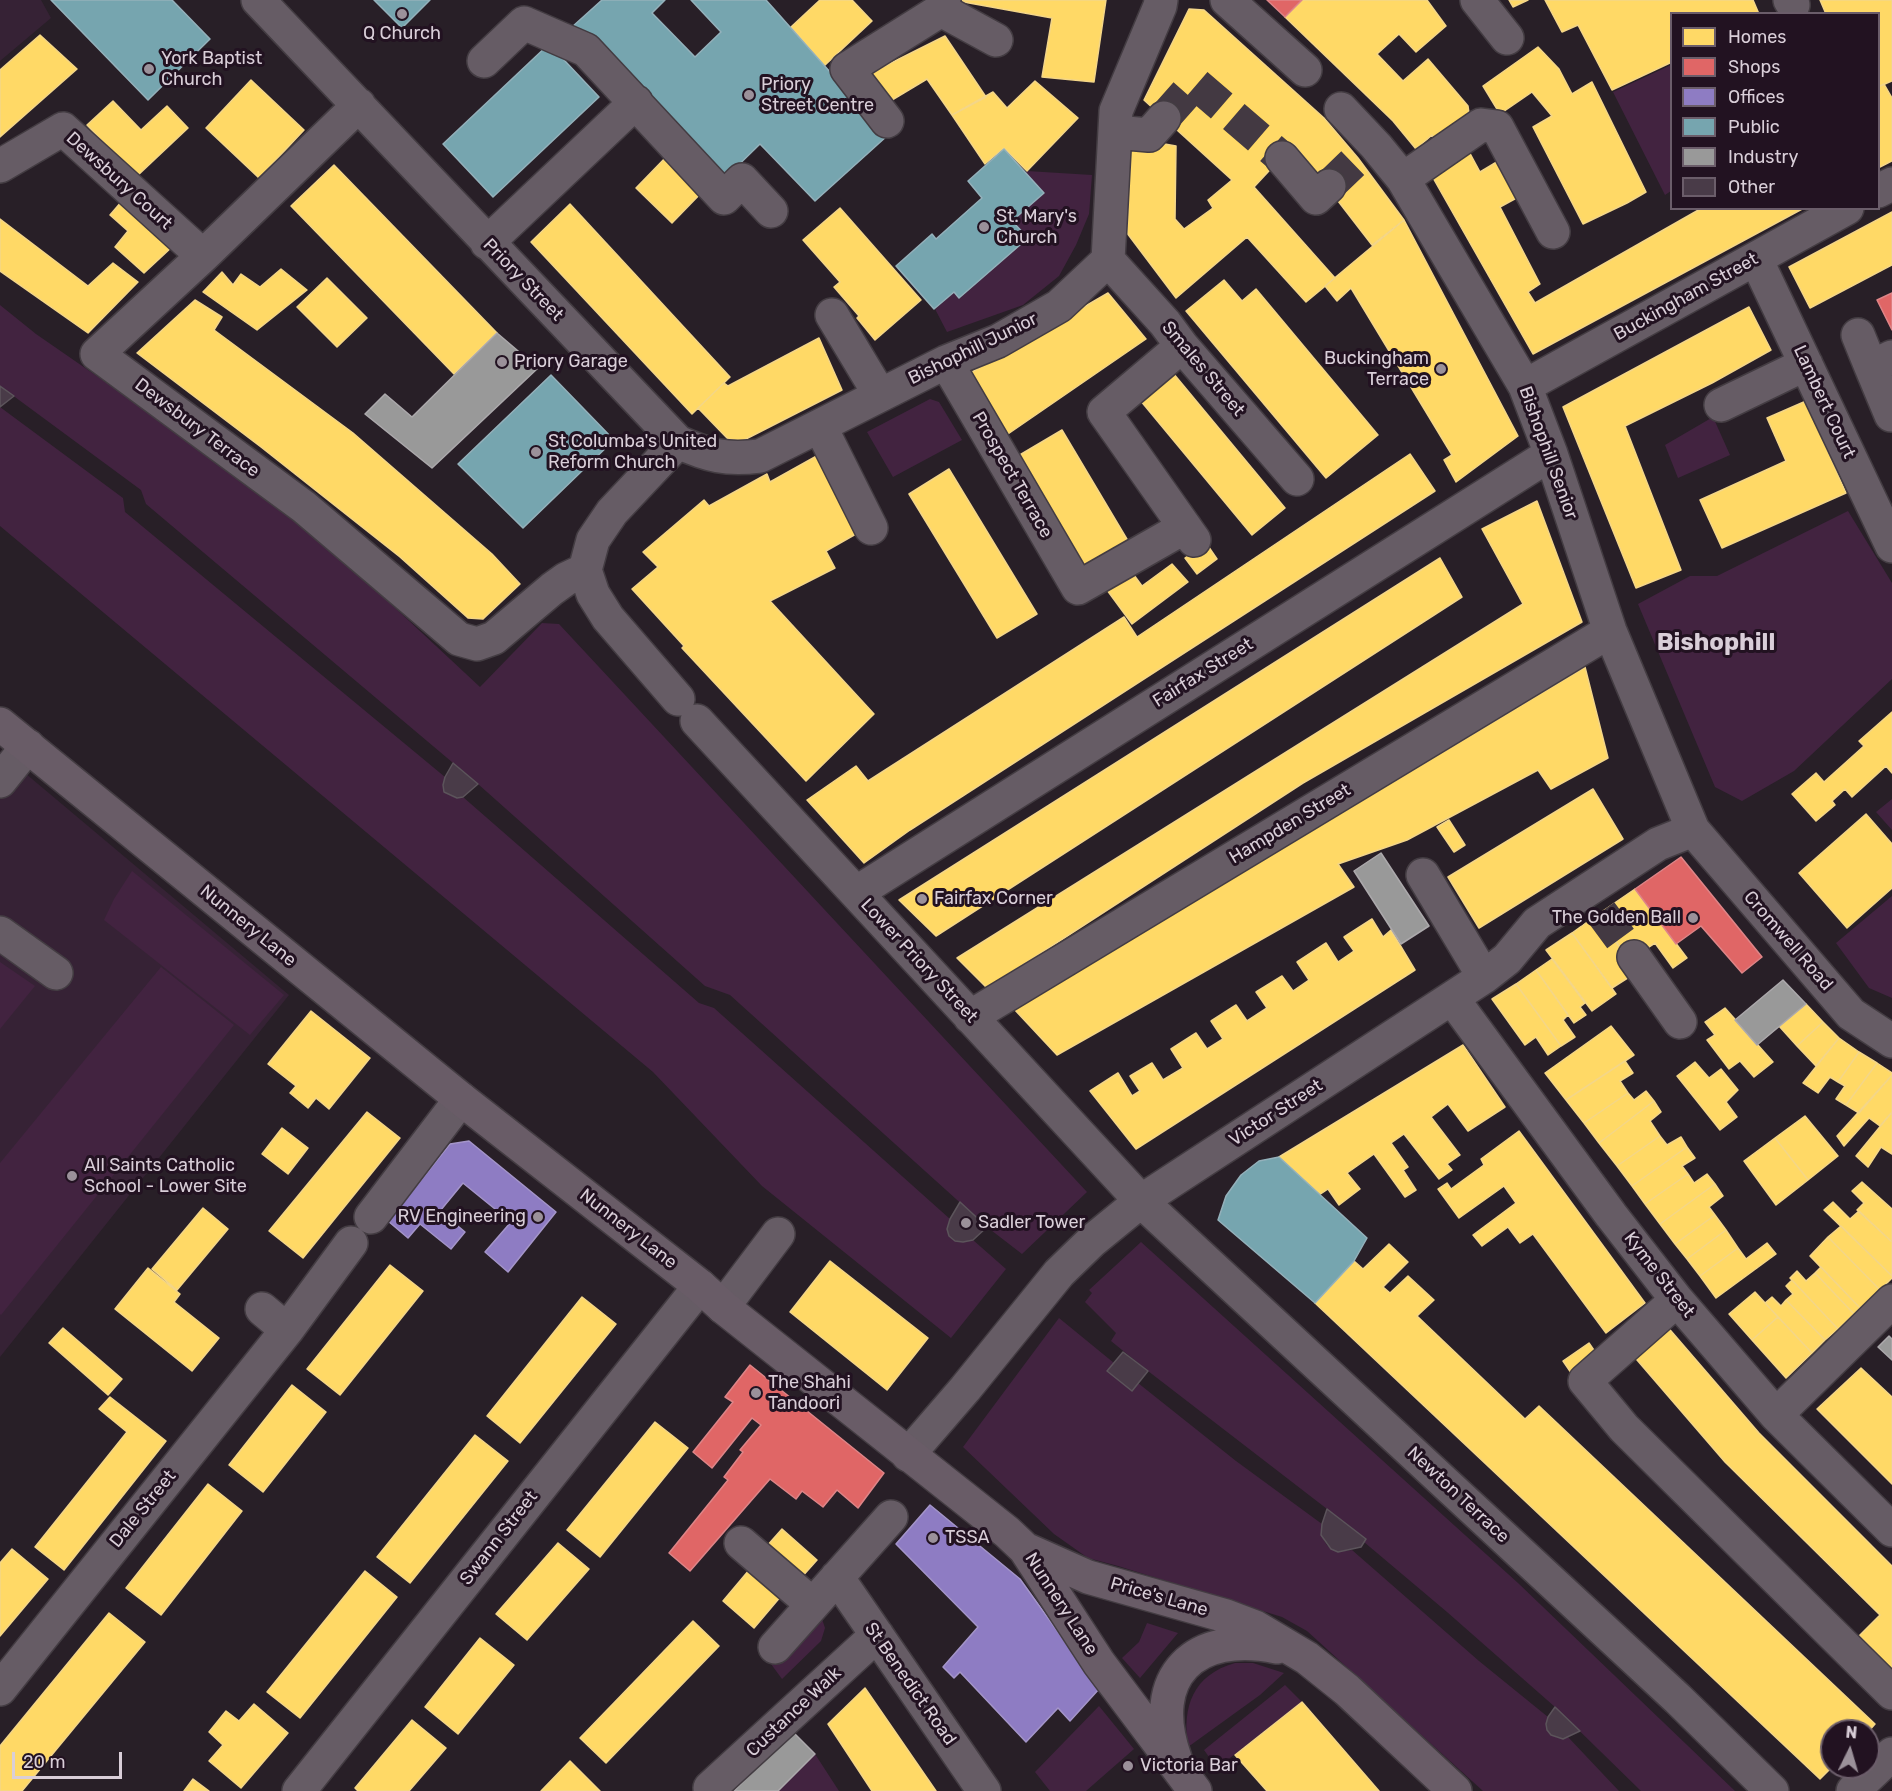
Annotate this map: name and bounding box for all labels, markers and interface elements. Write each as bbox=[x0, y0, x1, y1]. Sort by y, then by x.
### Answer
marker: Q Church bbox=[395, 7, 409, 21]
legend bbox=[1670, 12, 1880, 210]
place label: Q Church bbox=[363, 23, 441, 45]
text: Homes bbox=[1728, 26, 1786, 48]
place label: York Baptist Church bbox=[161, 48, 262, 90]
text: Shops bbox=[1728, 56, 1780, 78]
marker: York Baptist Church bbox=[142, 62, 156, 76]
place label: Priory Street Centre bbox=[761, 74, 874, 116]
text: Offices bbox=[1728, 86, 1785, 108]
marker: Priory Street Centre bbox=[742, 88, 756, 102]
text: Public bbox=[1728, 116, 1780, 138]
street label: Dewsbury Court bbox=[61, 128, 177, 234]
text: Industry bbox=[1728, 146, 1798, 168]
text: Other bbox=[1728, 176, 1775, 198]
place label: St. Mary's Church bbox=[996, 206, 1077, 248]
marker: St. Mary's Church bbox=[977, 220, 991, 234]
street label: Priory Street bbox=[478, 234, 568, 326]
street label: Buckingham Street bbox=[1610, 248, 1762, 346]
street label: Bishophill Junior bbox=[905, 308, 1041, 390]
street label: Smales Street bbox=[1157, 317, 1249, 421]
street label: Lambert Court bbox=[1788, 342, 1860, 462]
place label: Buckingham Terrace bbox=[1324, 348, 1429, 391]
place label: Priory Garage bbox=[514, 351, 628, 373]
marker: Priory Garage bbox=[495, 355, 509, 369]
marker: Buckingham Terrace bbox=[1434, 362, 1448, 376]
street label: Dewsbury Terrace bbox=[130, 374, 264, 482]
street label: Bishophill Senior bbox=[1514, 384, 1582, 522]
street label: Prospect Terrace bbox=[967, 408, 1057, 542]
place label: St Columba's United Reform Church bbox=[548, 431, 717, 474]
marker: St Columba's United Reform Church bbox=[529, 445, 543, 459]
district label: Bishophill bbox=[1657, 629, 1775, 657]
street label: Fairfax Street bbox=[1149, 634, 1257, 712]
street label: Hampden Street bbox=[1225, 779, 1355, 869]
street label: Nunnery Lane bbox=[196, 881, 300, 971]
street label: Cromwell Road bbox=[1739, 887, 1837, 995]
place label: Fairfax Corner bbox=[934, 888, 1053, 910]
marker: Fairfax Corner bbox=[915, 892, 929, 906]
street label: Lower Priory Street bbox=[856, 894, 982, 1028]
place label: The Golden Ball bbox=[1552, 907, 1681, 929]
marker: The Golden Ball bbox=[1686, 911, 1700, 925]
street label: Victor Street bbox=[1225, 1075, 1327, 1151]
place label: All Saints Catholic School - Lower Site bbox=[84, 1155, 247, 1198]
marker: All Saints Catholic School - Lower Site bbox=[65, 1169, 79, 1183]
street label: Nunnery Lane bbox=[575, 1184, 681, 1274]
place label: RV Engineering bbox=[398, 1206, 526, 1228]
marker: RV Engineering bbox=[531, 1210, 545, 1224]
place label: Sadler Tower bbox=[978, 1212, 1085, 1234]
marker: Sadler Tower bbox=[959, 1216, 973, 1230]
street label: Kyme Street bbox=[1619, 1228, 1699, 1322]
place label: The Shahi Tandoori bbox=[768, 1372, 851, 1414]
marker: The Shahi Tandoori bbox=[749, 1386, 763, 1400]
street label: Newton Terrace bbox=[1402, 1442, 1514, 1548]
street label: Dale Street bbox=[105, 1466, 181, 1552]
street label: Swann Street bbox=[456, 1487, 542, 1589]
place label: TSSA bbox=[945, 1527, 990, 1549]
marker: TSSA bbox=[926, 1531, 940, 1545]
street label: Nunnery Lane bbox=[1020, 1549, 1102, 1659]
street label: Price's Lane bbox=[1108, 1573, 1210, 1621]
street label: St Benedict Road bbox=[860, 1618, 960, 1750]
street label: Custance Walk bbox=[742, 1663, 846, 1761]
north arrow bbox=[1820, 1719, 1880, 1779]
text: N bbox=[1845, 1723, 1858, 1743]
scale bar bbox=[15, 1740, 124, 1778]
text: 20 m bbox=[23, 1751, 65, 1773]
place label: Victoria Bar bbox=[1140, 1755, 1238, 1777]
marker: Victoria Bar bbox=[1121, 1759, 1135, 1773]

